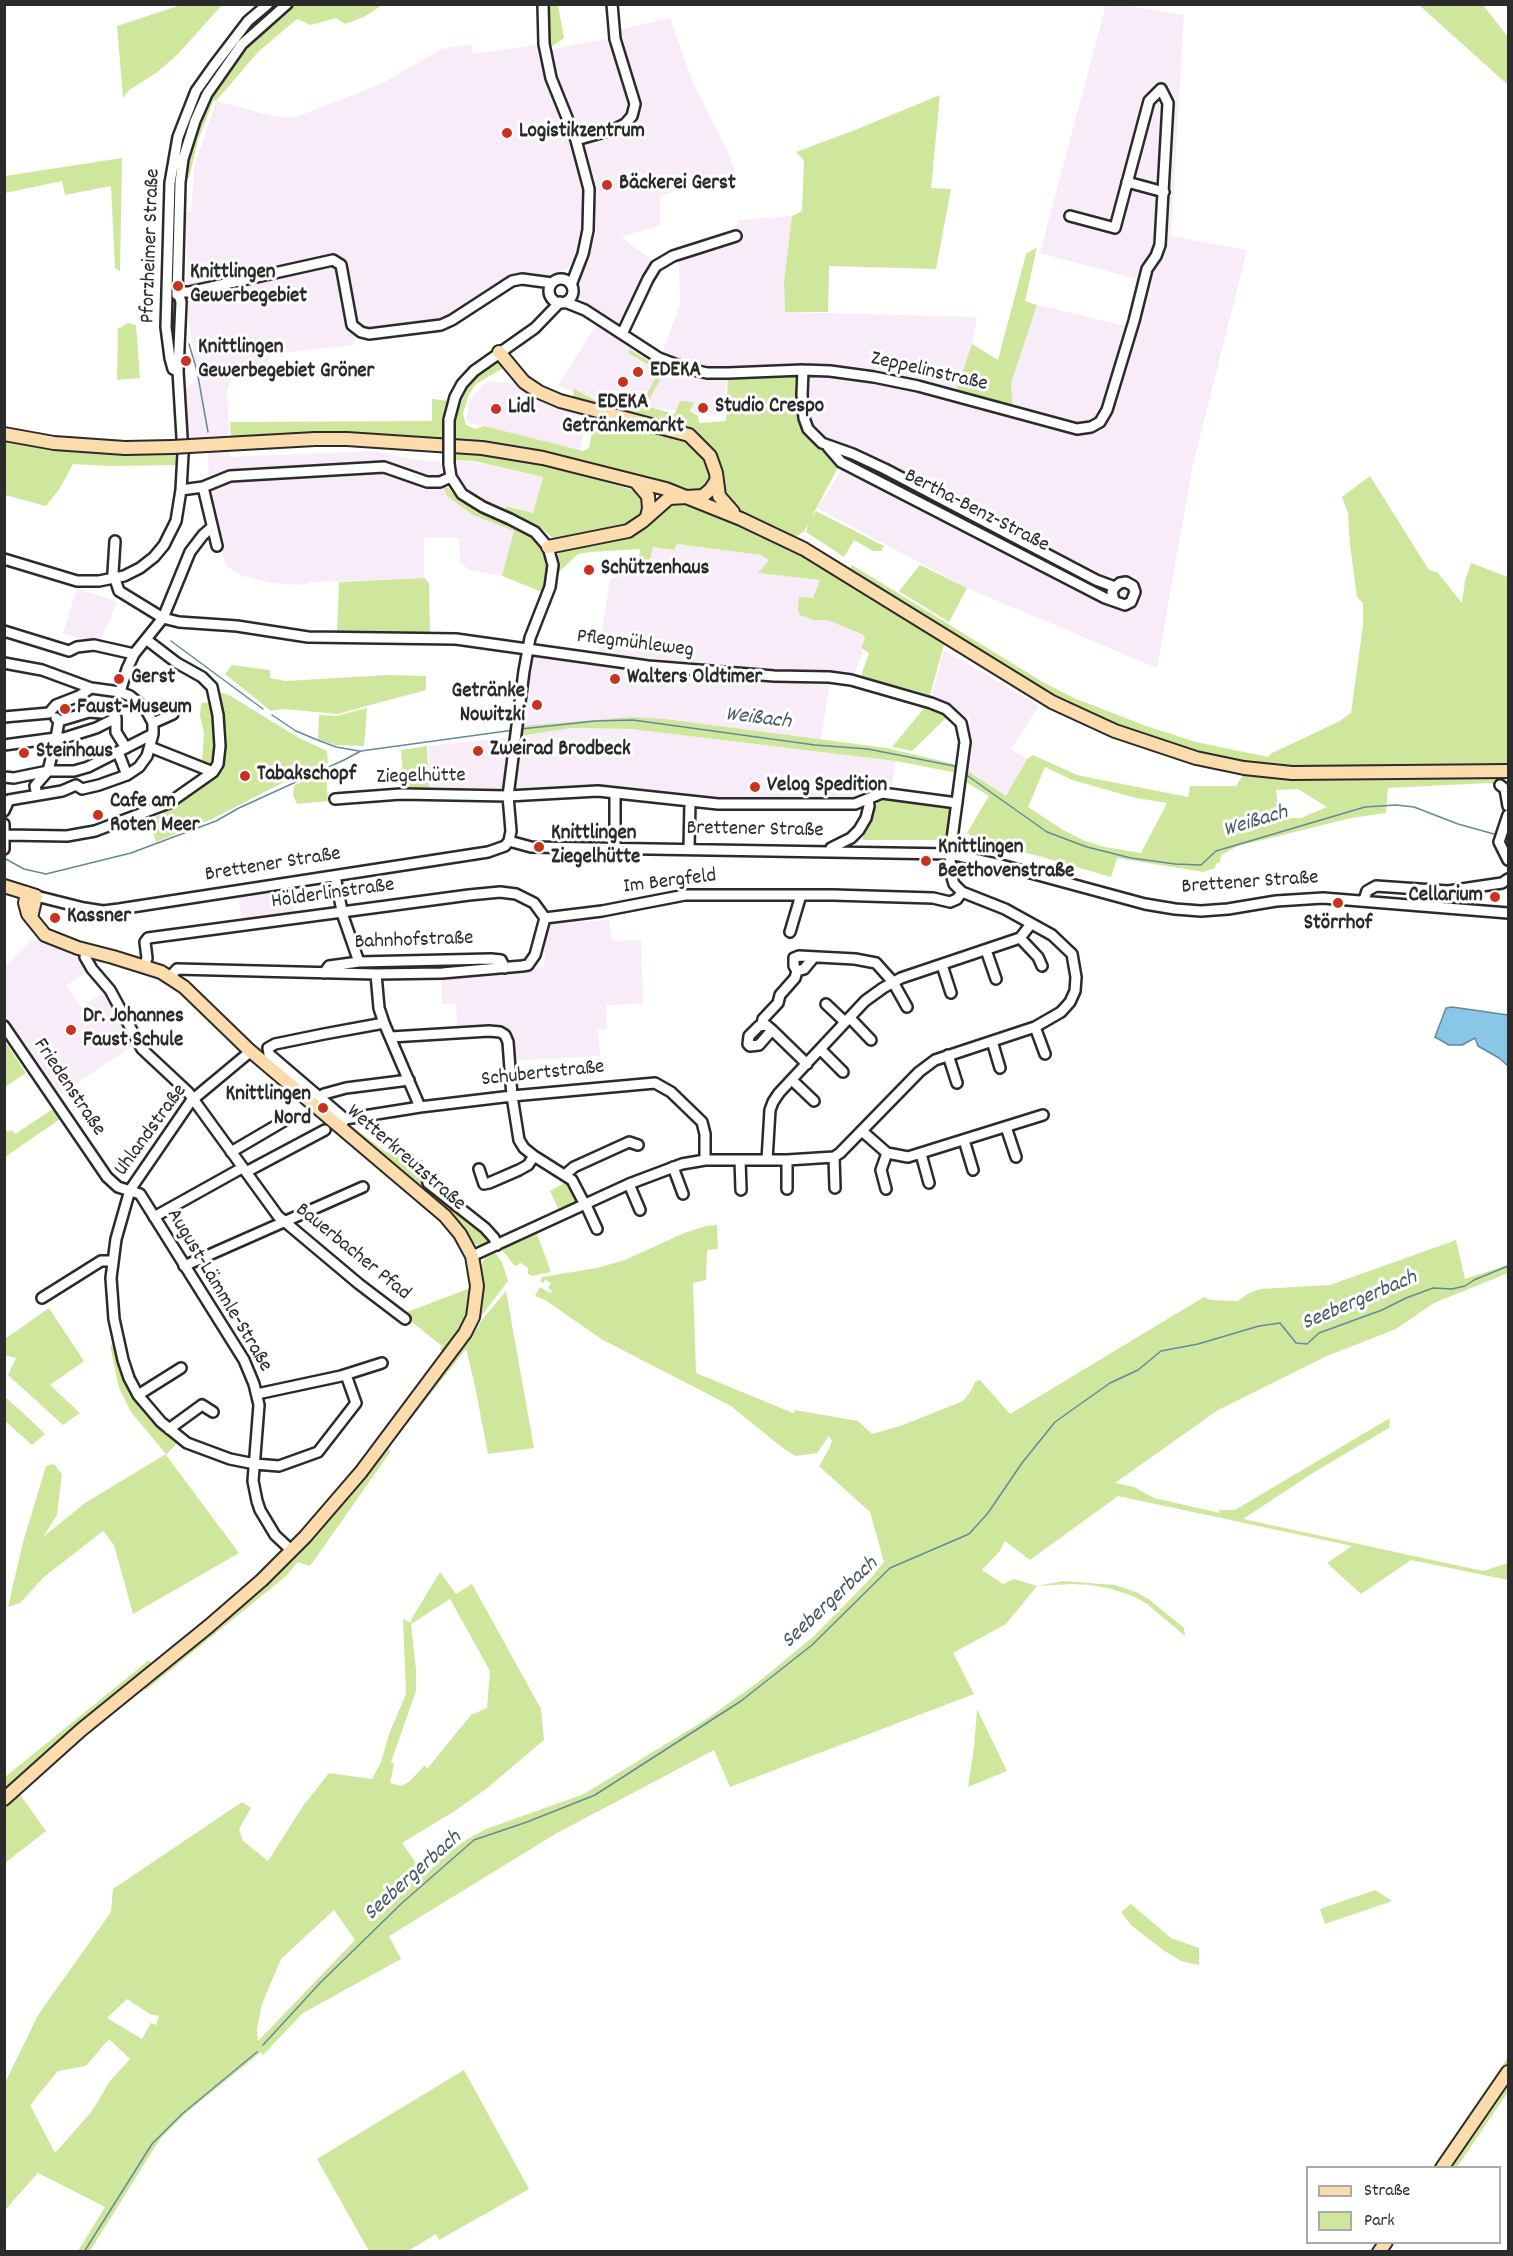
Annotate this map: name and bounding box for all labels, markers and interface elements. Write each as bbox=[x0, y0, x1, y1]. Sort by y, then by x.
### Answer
place label: Logistikzentrum bbox=[519, 120, 645, 146]
marker: Logistikzentrum bbox=[500, 126, 514, 140]
street label: Pforzheimer Straße bbox=[137, 168, 167, 324]
place label: Bäckerei Gerst bbox=[619, 172, 736, 198]
marker: Bäckerei Gerst bbox=[600, 178, 614, 192]
place label: Knittlingen Gewerbegebiet bbox=[190, 261, 307, 311]
marker: Knittlingen Gewerbegebiet bbox=[171, 279, 185, 293]
place label: Knittlingen Gewerbegebiet Gröner bbox=[198, 336, 374, 386]
street label: Zeppelinstraße bbox=[868, 347, 990, 399]
marker: Knittlingen Gewerbegebiet Gröner bbox=[179, 354, 193, 368]
place label: EDEKA bbox=[650, 359, 701, 385]
marker: EDEKA bbox=[631, 365, 645, 379]
marker: EDEKA Getränkemarkt bbox=[616, 375, 630, 389]
place label: EDEKA Getränkemarkt bbox=[562, 391, 684, 441]
place label: Studio Crespo bbox=[715, 395, 824, 421]
place label: Lidl bbox=[508, 396, 535, 422]
marker: Studio Crespo bbox=[696, 401, 710, 415]
marker: Lidl bbox=[489, 402, 503, 416]
street label: Bertha-Benz-Straße bbox=[899, 465, 1053, 559]
place label: Schützenhaus bbox=[601, 557, 709, 583]
marker: Schützenhaus bbox=[582, 563, 596, 577]
street label: Pflegmühleweg bbox=[575, 625, 695, 665]
place label: Gerst bbox=[131, 666, 175, 692]
place label: Walters Oldtimer bbox=[627, 666, 762, 692]
marker: Gerst bbox=[112, 672, 126, 686]
marker: Walters Oldtimer bbox=[608, 672, 622, 686]
place label: Getränke Nowitzki bbox=[452, 680, 525, 730]
place label: Faust-Museum bbox=[77, 696, 192, 722]
marker: Getränke Nowitzki bbox=[530, 698, 544, 712]
marker: Faust-Museum bbox=[58, 702, 72, 716]
water label: Weißach bbox=[724, 703, 792, 737]
place label: Zweirad Brodbeck bbox=[490, 738, 630, 764]
place label: Steinhaus bbox=[36, 740, 113, 766]
marker: Zweirad Brodbeck bbox=[471, 744, 485, 758]
marker: Steinhaus bbox=[17, 746, 31, 760]
place label: Tabakschopf bbox=[257, 763, 356, 789]
street label: Ziegelhütte bbox=[376, 765, 466, 791]
marker: Tabakschopf bbox=[238, 769, 252, 783]
place label: Velog Spedition bbox=[767, 774, 887, 800]
marker: Velog Spedition bbox=[748, 780, 762, 794]
place label: Cafe am Roten Meer bbox=[110, 790, 200, 840]
water label: Weißach bbox=[1221, 801, 1291, 845]
marker: Cafe am Roten Meer bbox=[91, 808, 105, 822]
street label: Brettener Straße bbox=[686, 817, 824, 845]
place label: Knittlingen Ziegelhütte bbox=[551, 822, 640, 872]
place label: Knittlingen Beethovenstraße bbox=[938, 836, 1074, 886]
marker: Knittlingen Ziegelhütte bbox=[532, 840, 546, 854]
street label: Brettener Straße bbox=[203, 843, 343, 889]
marker: Knittlingen Beethovenstraße bbox=[919, 854, 933, 868]
street label: Im Bergfeld bbox=[622, 865, 718, 901]
street label: Brettener Straße bbox=[1181, 867, 1319, 901]
street label: Hölderlinstraße bbox=[270, 874, 396, 916]
place label: Cellarium bbox=[1408, 884, 1483, 910]
marker: Cellarium bbox=[1488, 890, 1502, 904]
marker: Störrhof bbox=[1331, 896, 1345, 910]
place label: Kassner bbox=[67, 905, 131, 931]
marker: Kassner bbox=[48, 911, 62, 925]
place label: Störrhof bbox=[1304, 912, 1372, 938]
street label: Bahnhofstraße bbox=[354, 927, 474, 957]
place label: Dr. Johannes Faust Schule bbox=[83, 1005, 184, 1055]
marker: Dr. Johannes Faust Schule bbox=[64, 1023, 78, 1037]
street label: Friedenstraße bbox=[26, 1034, 110, 1142]
street label: Schubertstraße bbox=[480, 1056, 606, 1094]
street label: Uhlandstraße bbox=[110, 1080, 194, 1182]
place label: Knittlingen Nord bbox=[226, 1083, 311, 1133]
street label: Wetterkreuzstraße bbox=[340, 1100, 470, 1218]
marker: Knittlingen Nord bbox=[316, 1101, 330, 1115]
street label: Bauerbacher Pfad bbox=[289, 1199, 415, 1307]
street label: August-Lämmle-Straße bbox=[159, 1205, 277, 1377]
water label: Seebergerbach bbox=[1298, 1266, 1422, 1338]
water label: Seebergerbach bbox=[777, 1553, 885, 1655]
water label: Seebergerbach bbox=[360, 1826, 468, 1928]
legend bbox=[1306, 2166, 1501, 2244]
text: Straße bbox=[1364, 2179, 1410, 2204]
text: Park bbox=[1364, 2209, 1395, 2234]

